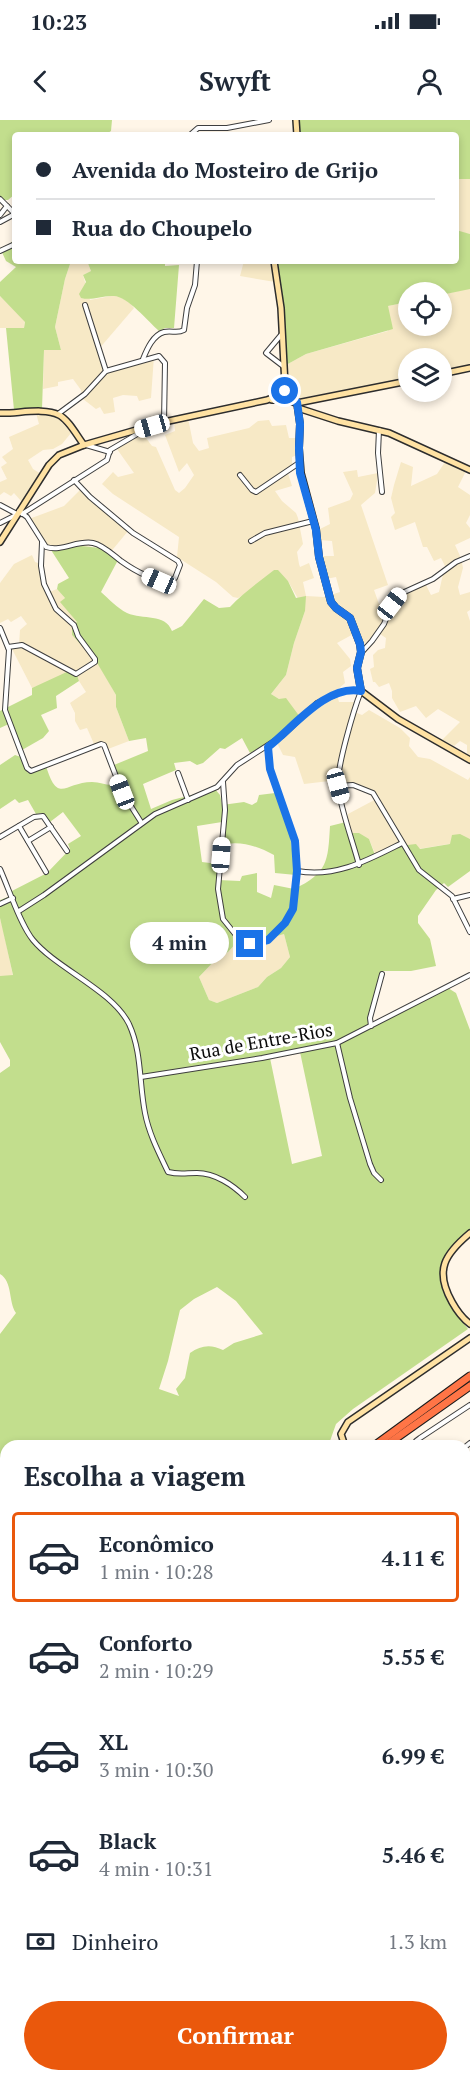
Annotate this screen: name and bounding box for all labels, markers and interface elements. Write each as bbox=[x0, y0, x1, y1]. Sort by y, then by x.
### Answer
text: 10:23 bbox=[30, 7, 87, 36]
text: Swyft bbox=[199, 63, 271, 99]
icon: back bbox=[24, 65, 57, 98]
icon: person bbox=[413, 65, 446, 98]
text: Avenida do Mosteiro de Grijo bbox=[72, 155, 378, 184]
text: Rua do Choupelo bbox=[72, 213, 252, 242]
map controls bbox=[398, 282, 452, 402]
button: locate bbox=[398, 282, 452, 336]
button: layers bbox=[398, 348, 452, 402]
route start bbox=[271, 377, 298, 404]
car bbox=[132, 412, 172, 440]
car bbox=[139, 565, 179, 597]
car bbox=[374, 584, 410, 624]
car bbox=[325, 766, 351, 806]
car bbox=[107, 772, 137, 812]
car bbox=[211, 836, 231, 874]
callout: 4 min bbox=[130, 923, 229, 965]
text: 4 min bbox=[152, 929, 207, 956]
route end bbox=[236, 930, 263, 957]
street label: Rua de Entre-Rios bbox=[187, 1017, 334, 1065]
text: Escolha a viagem bbox=[24, 1458, 245, 1494]
text: Econômico bbox=[99, 1529, 214, 1558]
icon: car bbox=[27, 1530, 81, 1584]
text: 4.11 € bbox=[382, 1543, 444, 1572]
text: 1 min · 10:28 bbox=[99, 1558, 213, 1585]
text: Conforto bbox=[99, 1628, 192, 1657]
icon: car bbox=[27, 1629, 81, 1683]
text: 5.55 € bbox=[382, 1642, 444, 1671]
text: 2 min · 10:29 bbox=[99, 1657, 213, 1684]
text: XL bbox=[99, 1727, 128, 1756]
icon: car bbox=[27, 1728, 81, 1782]
text: 6.99 € bbox=[382, 1741, 444, 1770]
text: 3 min · 10:30 bbox=[99, 1756, 213, 1783]
text: Black bbox=[99, 1826, 156, 1855]
icon: car bbox=[27, 1827, 81, 1881]
text: 5.46 € bbox=[382, 1840, 444, 1869]
text: 4 min · 10:31 bbox=[99, 1855, 213, 1882]
icon: cash bbox=[24, 1925, 57, 1958]
text: Dinheiro bbox=[72, 1927, 158, 1956]
text: 1.3 km bbox=[388, 1928, 447, 1955]
button: Confirmar bbox=[24, 2001, 447, 2070]

